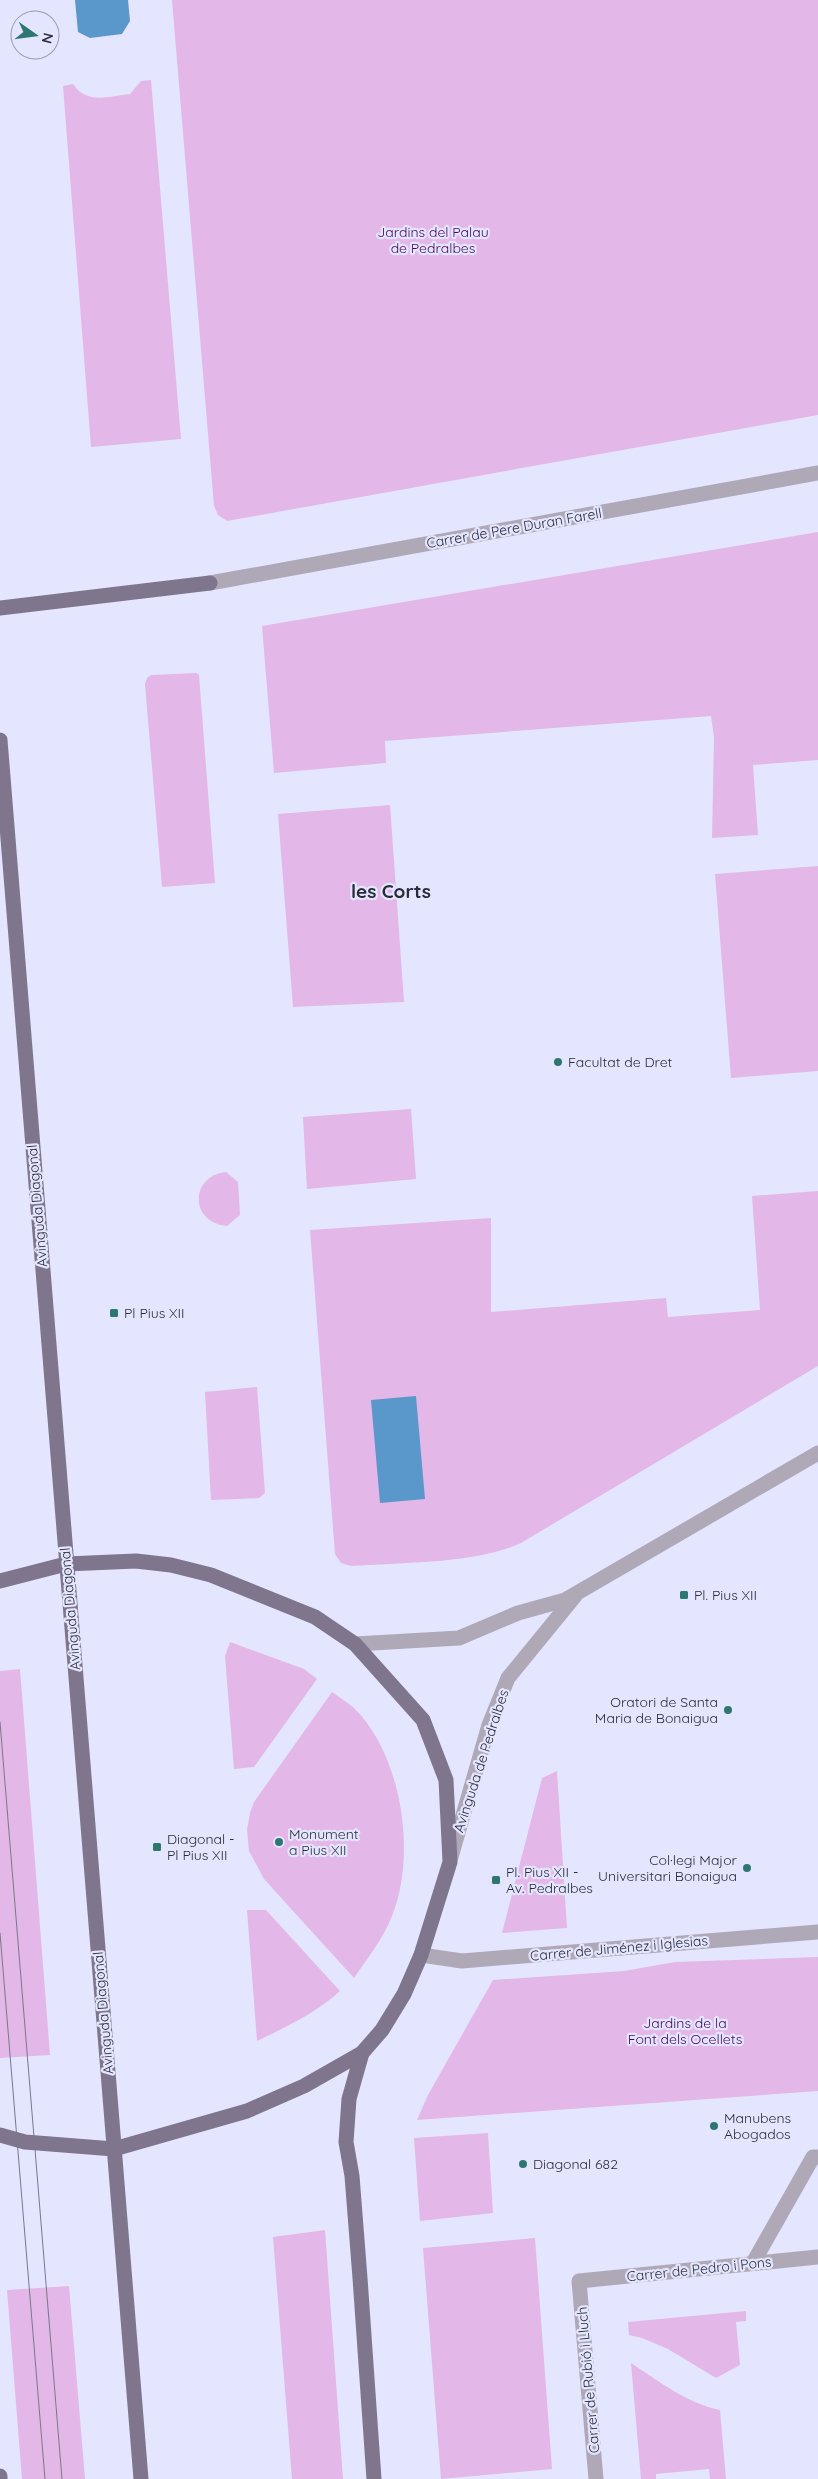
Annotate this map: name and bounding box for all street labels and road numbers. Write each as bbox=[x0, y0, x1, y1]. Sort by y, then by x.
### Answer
street label: Carrer de Pere Duran Farell bbox=[425, 504, 603, 552]
street label: Avinguda Diagonal bbox=[23, 1144, 51, 1268]
street label: Avinguda Diagonal bbox=[56, 1547, 84, 1671]
street label: Avinguda de Pedralbes bbox=[449, 1687, 513, 1835]
street label: Carrer de Jiménez i Iglesias bbox=[529, 1931, 709, 1965]
street label: Avinguda Diagonal bbox=[89, 1951, 117, 2075]
street label: Carrer de Pedro i Pons bbox=[626, 2252, 772, 2286]
street label: Carrer de Rubió i Lluch bbox=[573, 2306, 603, 2454]

